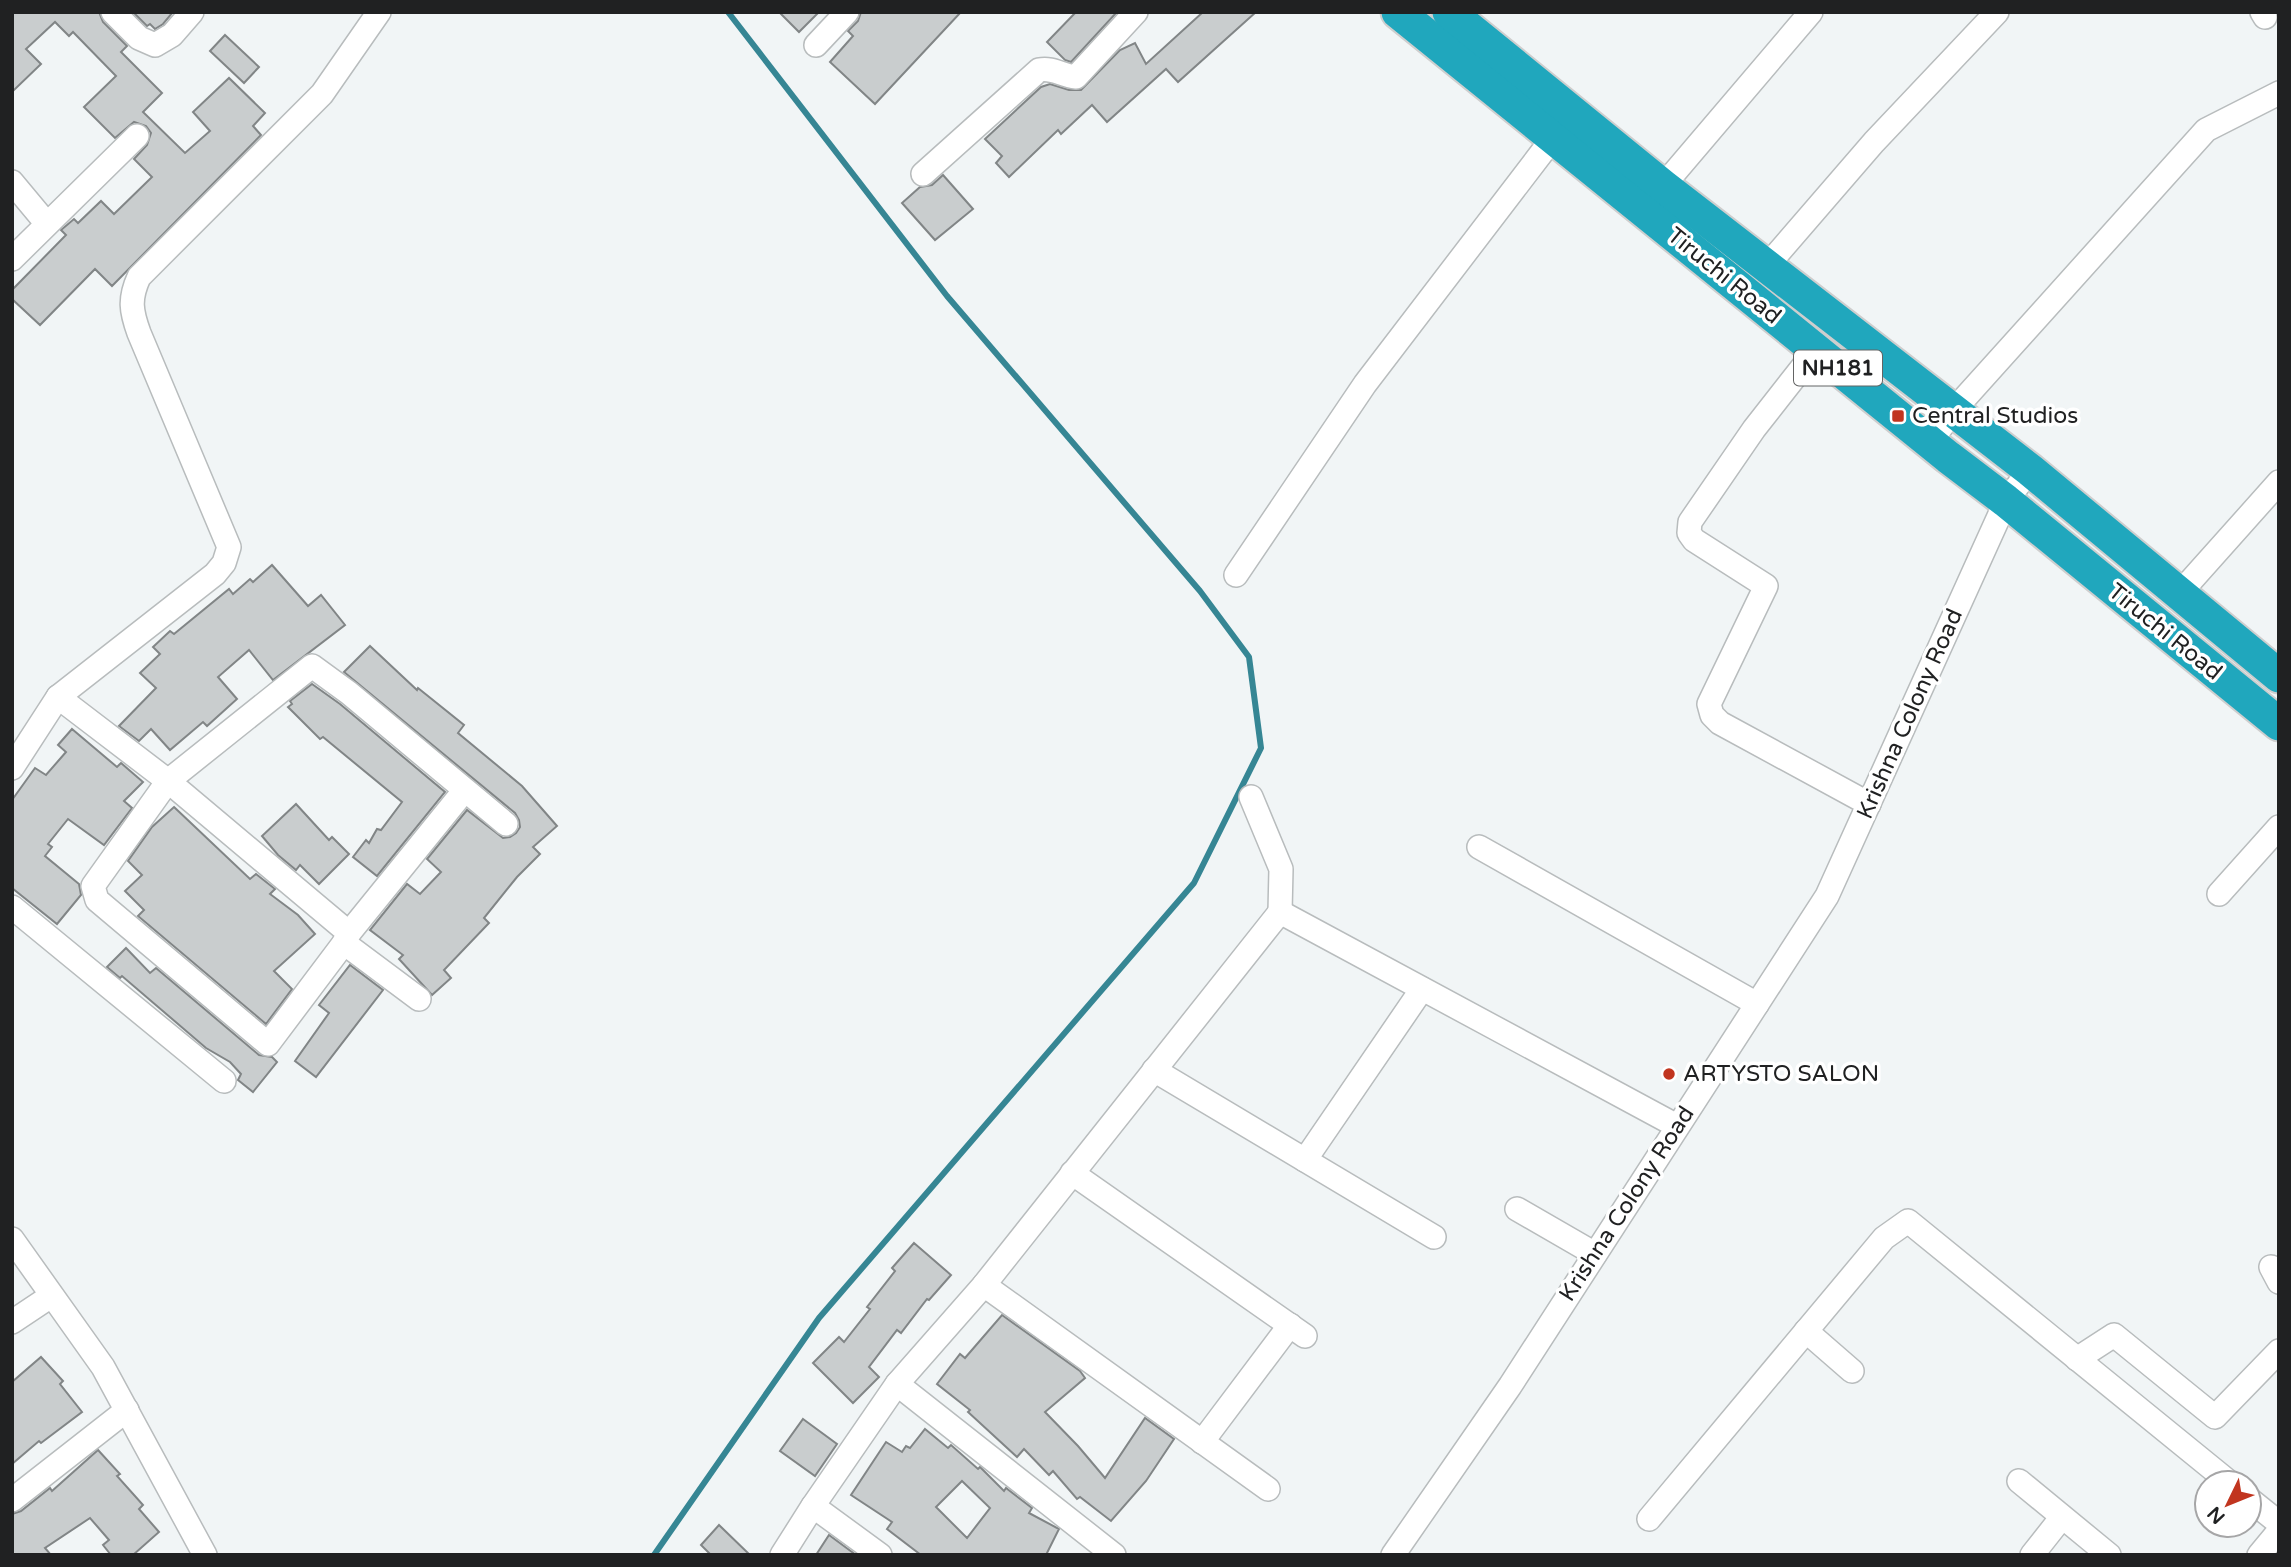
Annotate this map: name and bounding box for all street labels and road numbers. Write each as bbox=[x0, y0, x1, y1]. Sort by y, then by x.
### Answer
street label: Tiruchi Road bbox=[1662, 222, 1786, 330]
road number: NH181 bbox=[1794, 350, 1882, 386]
street label: Tiruchi Road bbox=[2103, 578, 2227, 686]
street label: Krishna Colony Road bbox=[1851, 605, 1969, 823]
street label: Krishna Colony Road bbox=[1553, 1101, 1701, 1307]

